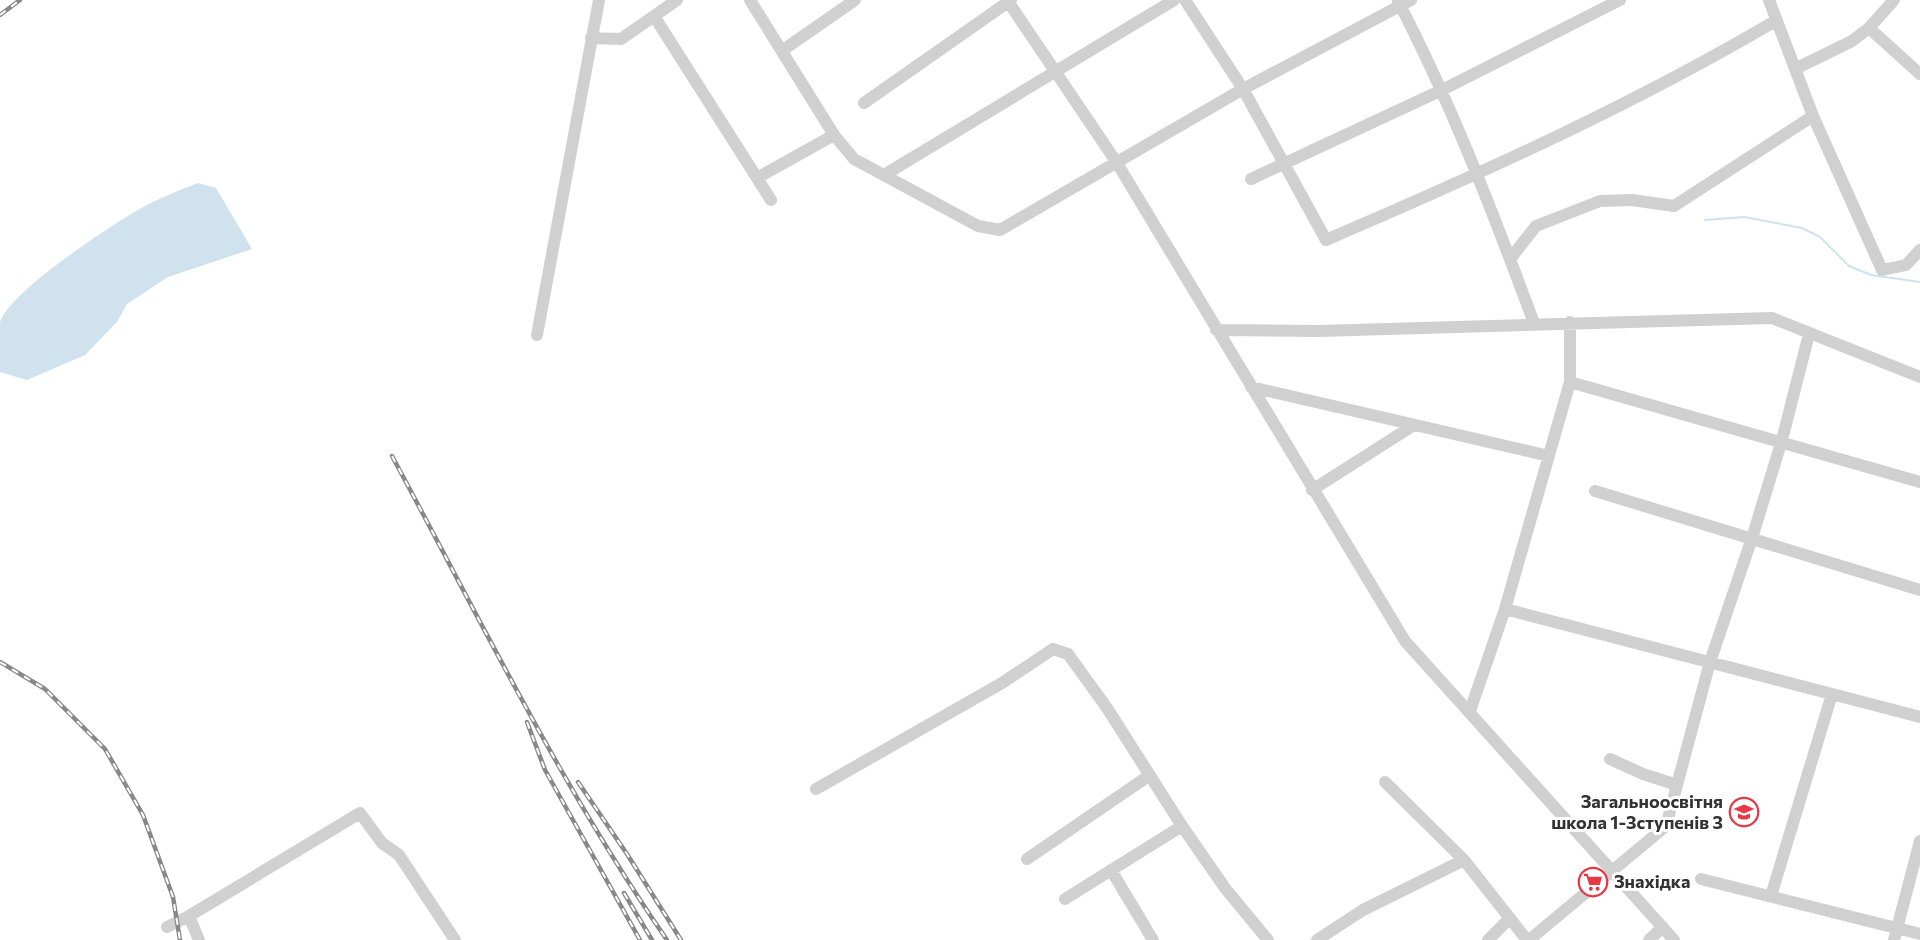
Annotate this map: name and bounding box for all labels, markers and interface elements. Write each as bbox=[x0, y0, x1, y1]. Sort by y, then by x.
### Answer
place label: Загальноосвiтня школа 1-3ступенiв 3 bbox=[1551, 790, 1723, 833]
school or university icon: Загальноосвiтня школа 1-3ступенiв 3 bbox=[1728, 796, 1760, 828]
supermarket icon: Знахідка bbox=[1577, 866, 1609, 898]
place label: Знахідка bbox=[1614, 870, 1690, 892]

